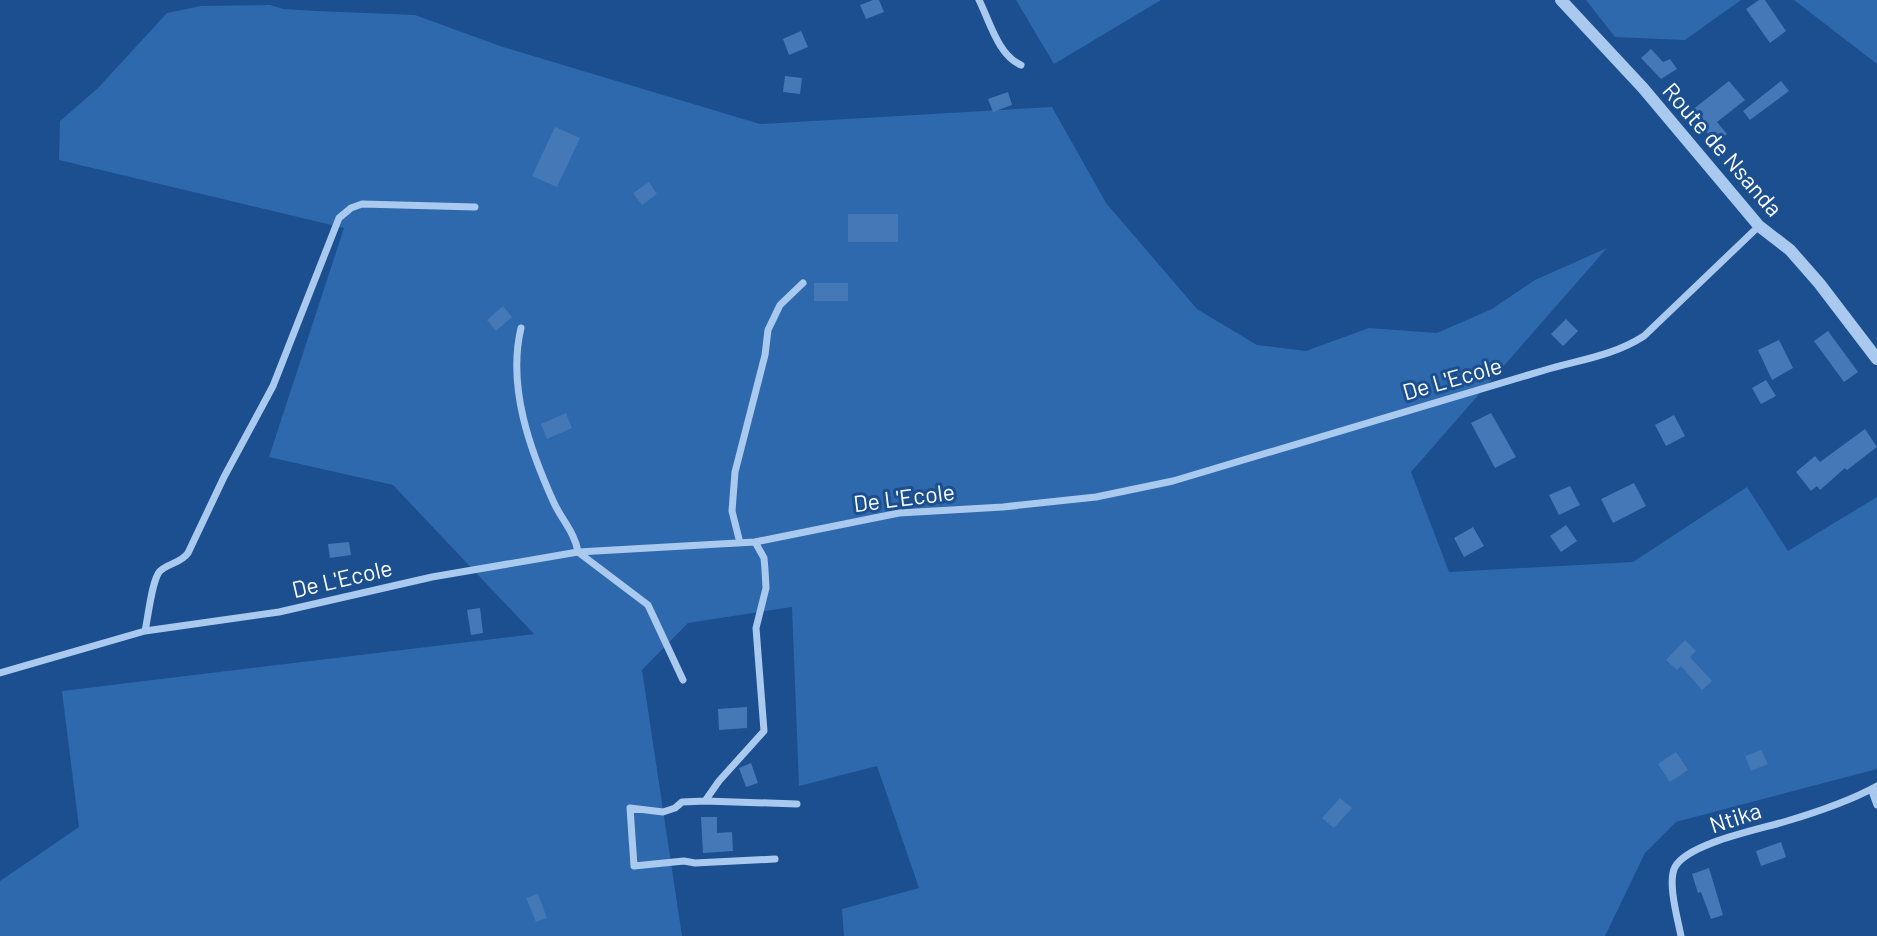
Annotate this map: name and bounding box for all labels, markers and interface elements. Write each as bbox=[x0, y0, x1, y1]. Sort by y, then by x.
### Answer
street label: Route de Nsanda bbox=[1657, 76, 1789, 222]
street label: De L'Ecole bbox=[1399, 350, 1505, 406]
street label: De L'Ecole bbox=[852, 477, 956, 517]
street label: De L'Ecole bbox=[289, 553, 395, 603]
street label: Ntika bbox=[1706, 796, 1764, 838]

